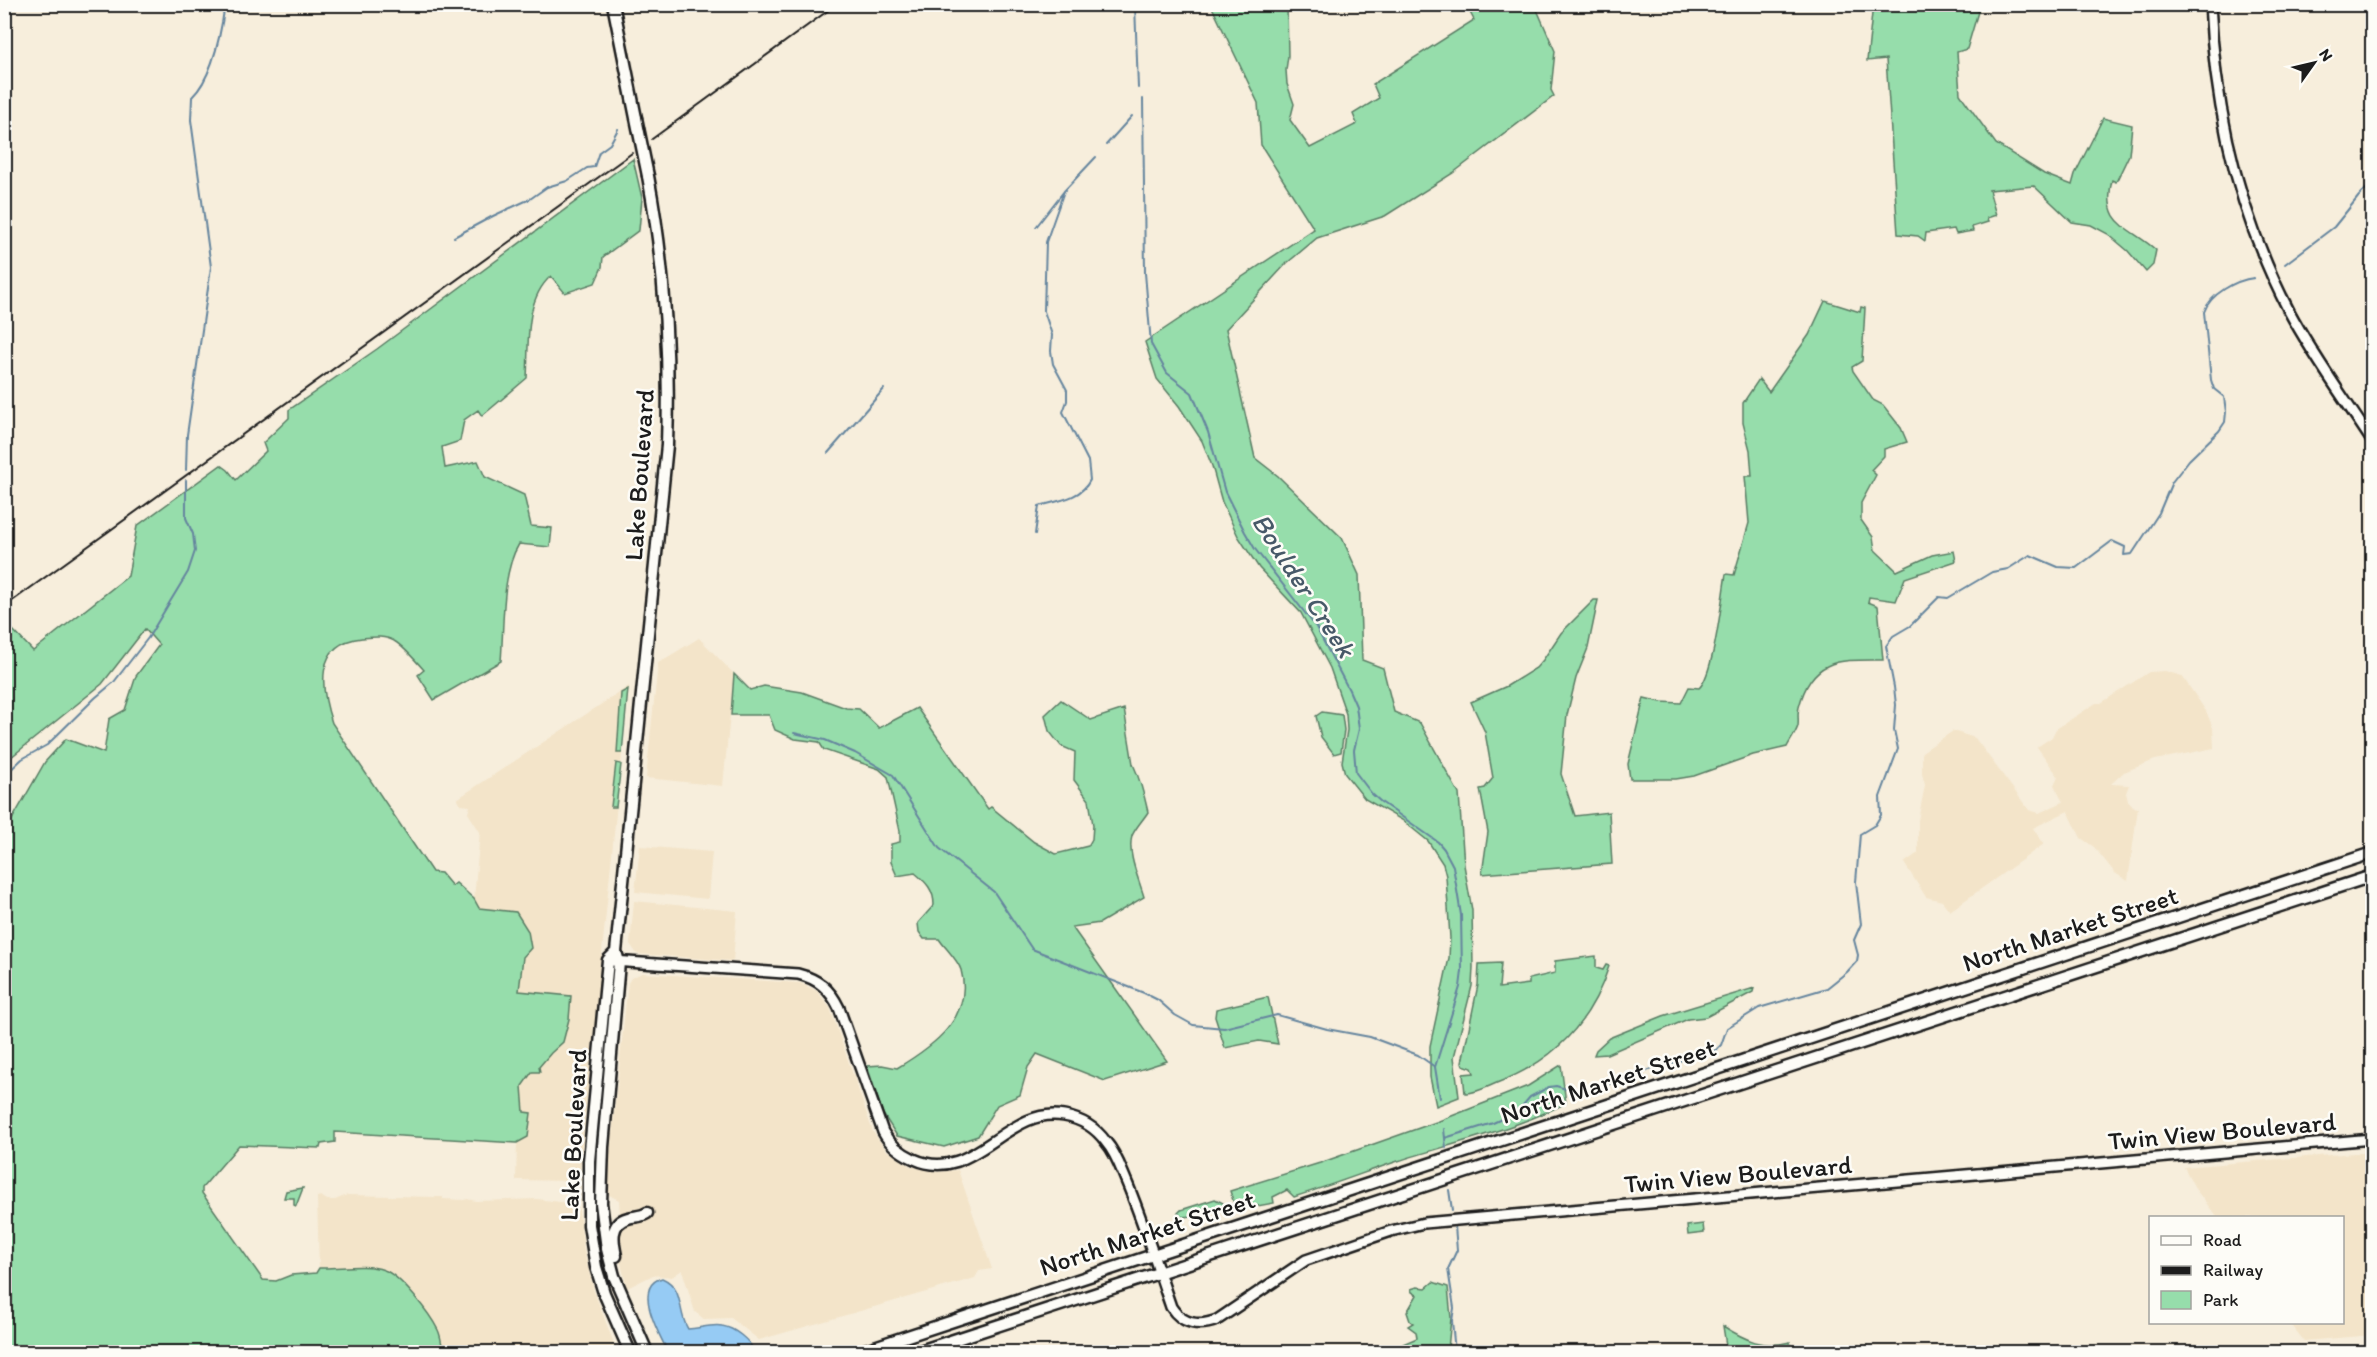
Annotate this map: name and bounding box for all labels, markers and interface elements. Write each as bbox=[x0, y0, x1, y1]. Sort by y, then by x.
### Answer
north arrow bbox=[2284, 33, 2344, 93]
text: N bbox=[2315, 45, 2337, 65]
street label: Lake Boulevard bbox=[617, 388, 661, 562]
water label: Boulder Creek bbox=[1245, 507, 1364, 665]
street label: North Market Street bbox=[1958, 879, 2182, 979]
street label: North Market Street bbox=[1496, 1031, 1720, 1131]
street label: Lake Boulevard bbox=[553, 1048, 593, 1222]
street label: Twin View Boulevard bbox=[2107, 1105, 2338, 1157]
street label: Twin View Boulevard bbox=[1623, 1148, 1854, 1200]
street label: North Market Street bbox=[1035, 1183, 1259, 1283]
legend bbox=[2149, 1216, 2344, 1324]
text: Road bbox=[2203, 1229, 2242, 1251]
text: Railway bbox=[2203, 1259, 2264, 1281]
text: Park bbox=[2203, 1289, 2238, 1311]

